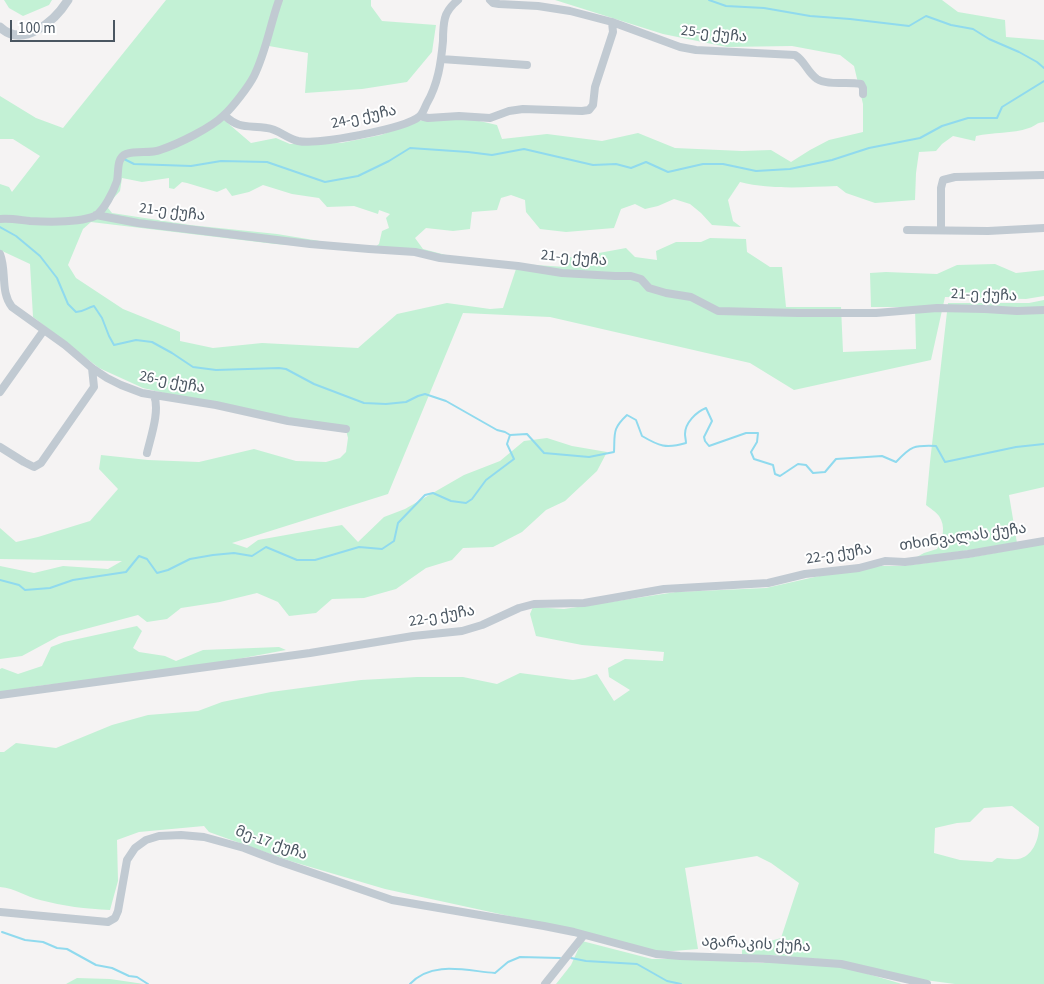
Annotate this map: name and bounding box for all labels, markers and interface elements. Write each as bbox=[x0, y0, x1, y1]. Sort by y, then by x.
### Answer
scale bar bbox=[12, 10, 118, 42]
text: 100 m bbox=[18, 18, 56, 39]
street label: 25-ე ქუჩა bbox=[680, 23, 748, 47]
street label: 24-ე ქუჩა bbox=[330, 102, 398, 134]
street label: 21-ე ქუჩა bbox=[138, 200, 206, 226]
street label: 21-ე ქუჩა bbox=[540, 247, 608, 271]
street label: 21-ე ქუჩა bbox=[950, 286, 1018, 306]
street label: 26-ე ქუჩა bbox=[138, 368, 206, 398]
street label: თხინვალას ქუჩა bbox=[898, 520, 1028, 556]
street label: 22-ე ქუჩა bbox=[805, 541, 873, 569]
street label: 22-ე ქუჩა bbox=[408, 602, 476, 632]
street label: მე-17 ქუჩა bbox=[233, 823, 309, 865]
street label: აგარაკის ქუჩა bbox=[701, 933, 811, 957]

